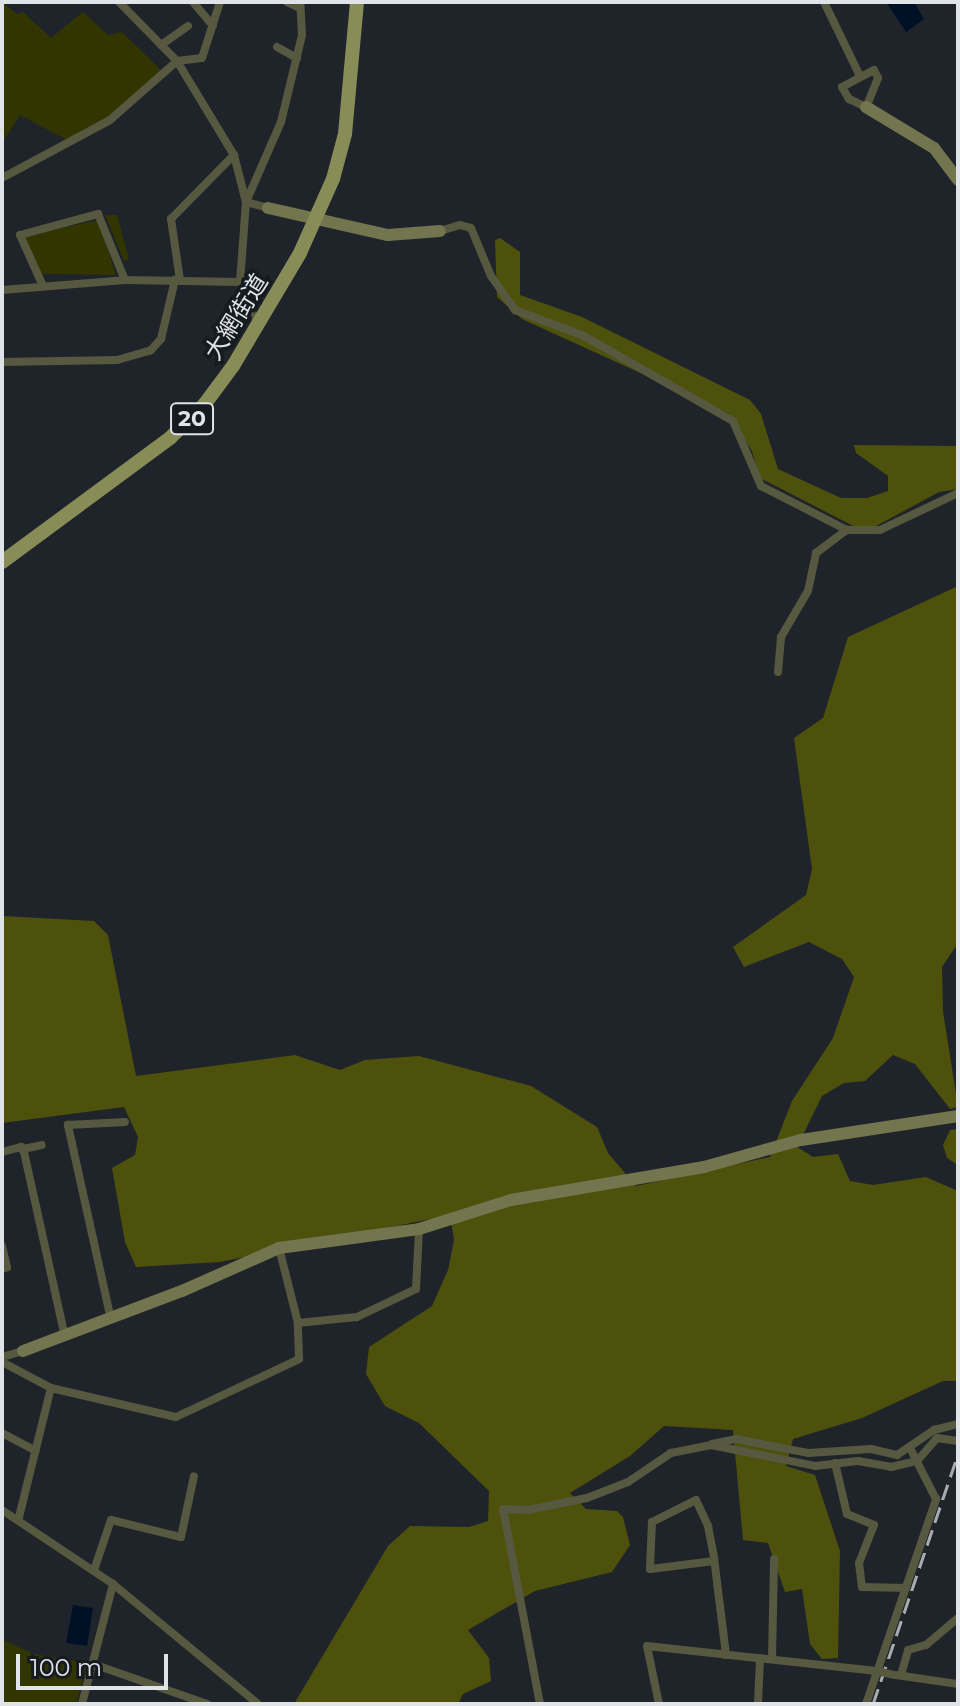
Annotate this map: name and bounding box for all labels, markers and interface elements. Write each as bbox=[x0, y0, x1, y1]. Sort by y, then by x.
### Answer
street label: 大網街道 bbox=[198, 269, 274, 365]
road number: 20 bbox=[170, 401, 214, 437]
scale bar bbox=[20, 1638, 172, 1688]
text: 100 m bbox=[30, 1653, 102, 1682]

